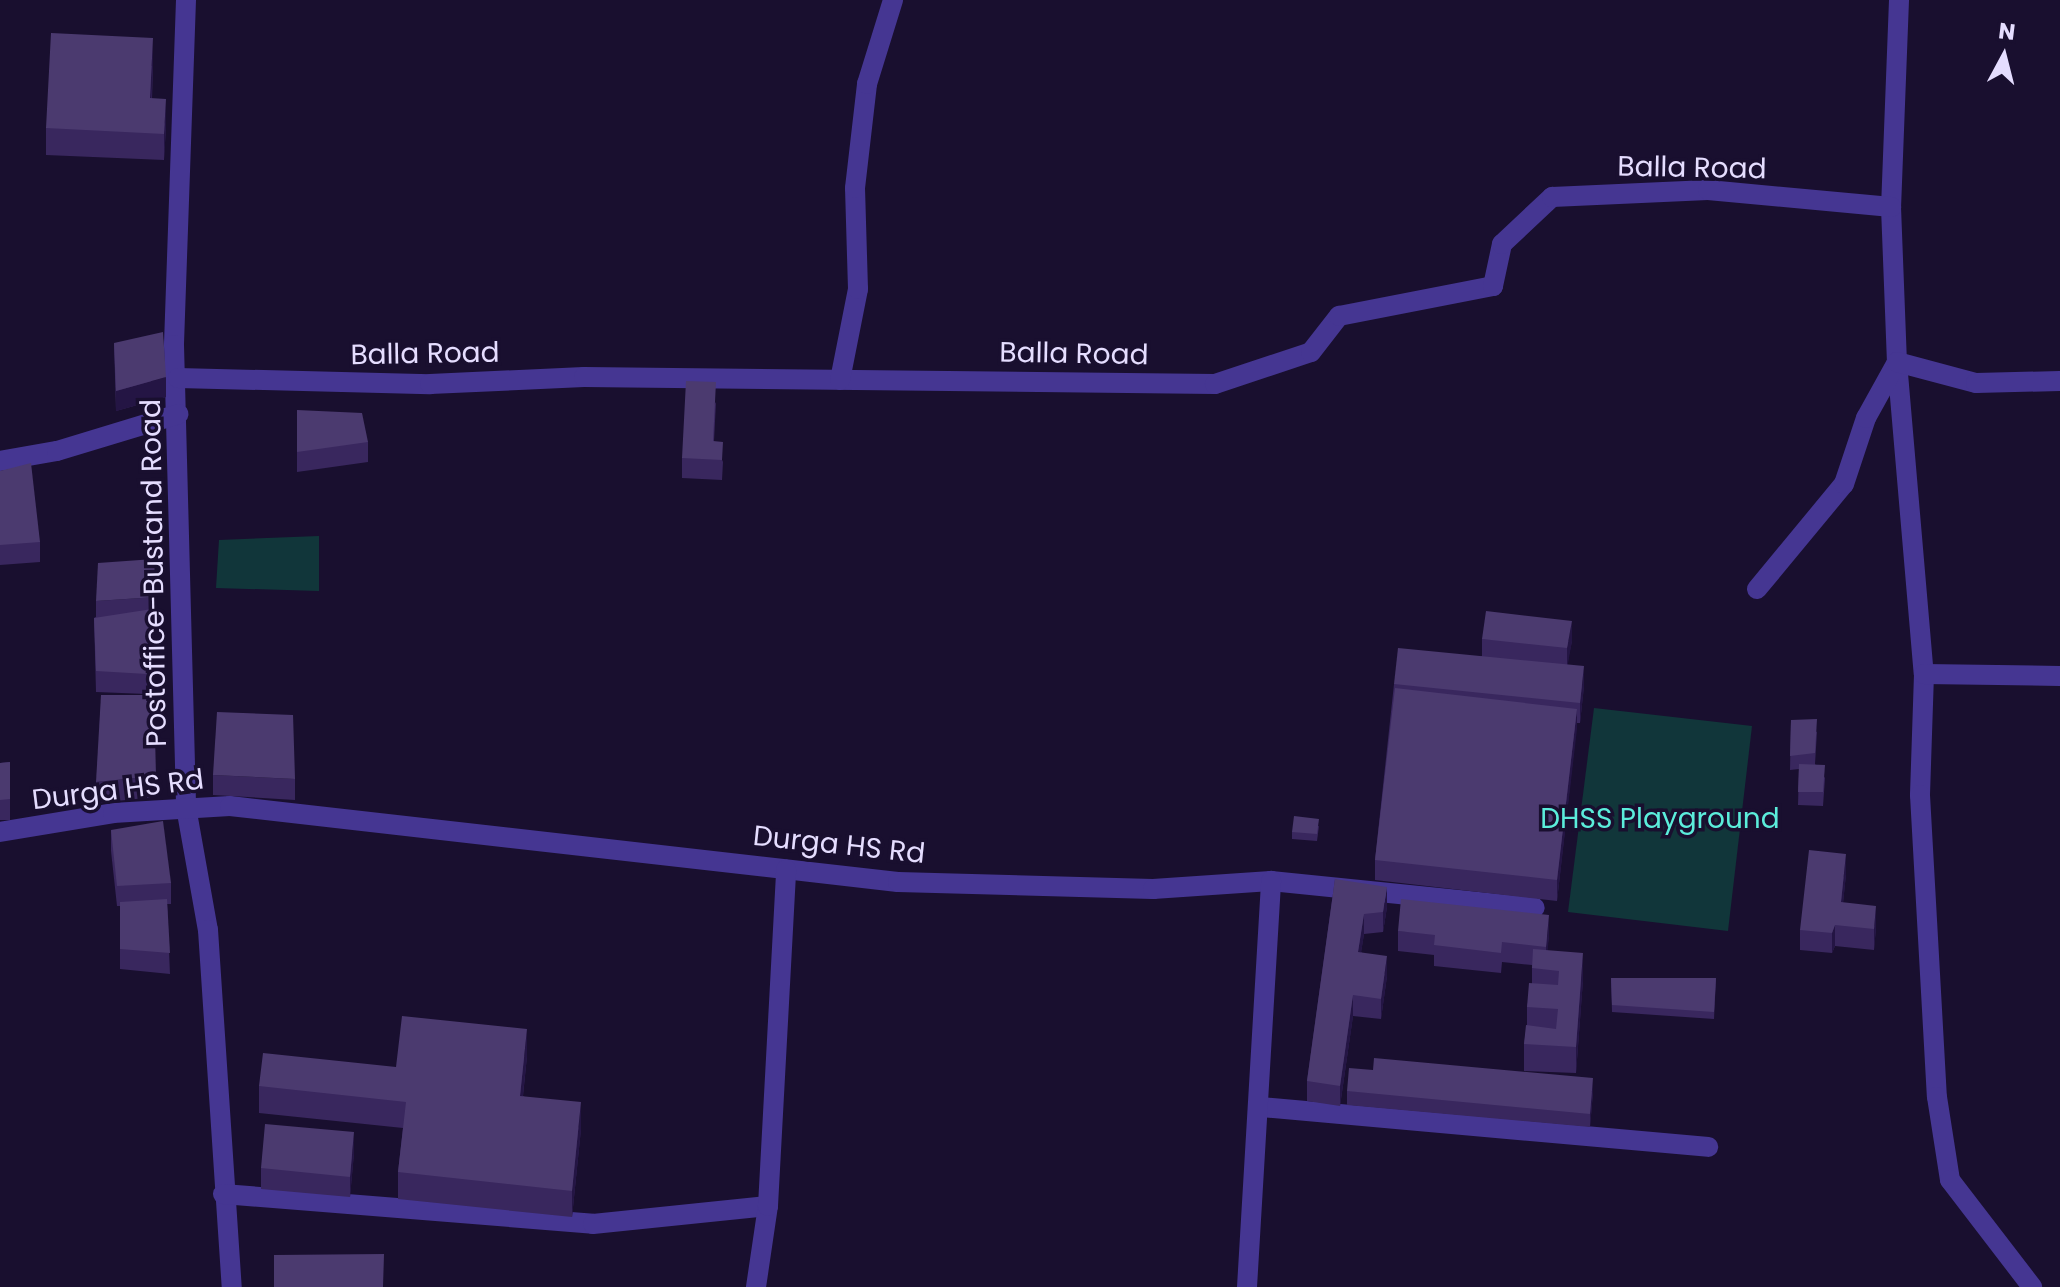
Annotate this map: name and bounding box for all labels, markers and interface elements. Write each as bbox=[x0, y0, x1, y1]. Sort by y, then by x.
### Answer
text: N bbox=[1997, 15, 2017, 48]
north arrow bbox=[1964, 16, 2044, 96]
street label: Balla Road bbox=[1617, 150, 1767, 186]
street label: Balla Road bbox=[350, 336, 500, 372]
street label: Balla Road bbox=[999, 336, 1149, 372]
street label: Postoffice-Bustand Road bbox=[134, 399, 174, 747]
street label: Durga HS Rd bbox=[30, 763, 206, 817]
park label: DHSS Playground bbox=[1540, 802, 1780, 836]
street label: Durga HS Rd bbox=[751, 819, 927, 871]

